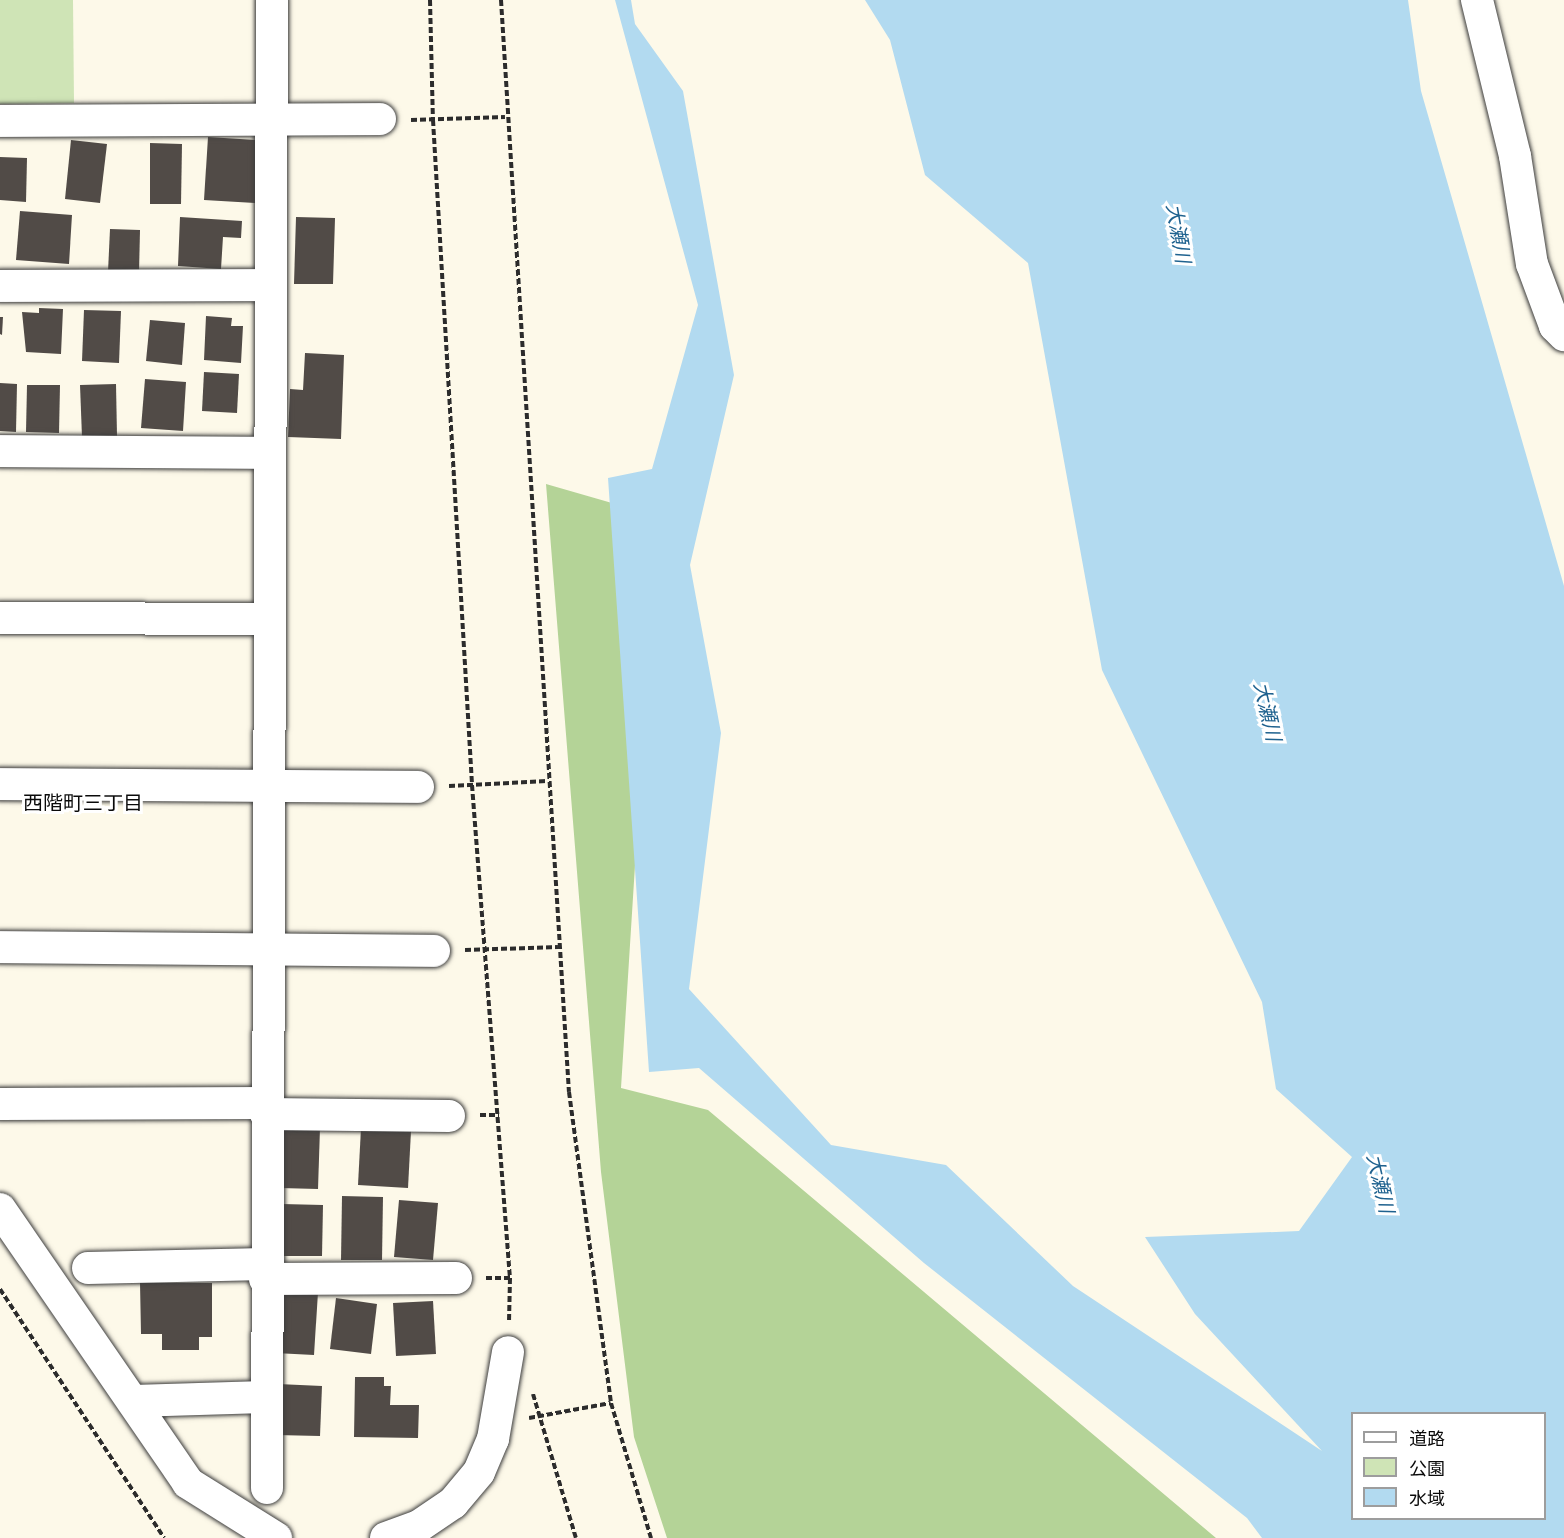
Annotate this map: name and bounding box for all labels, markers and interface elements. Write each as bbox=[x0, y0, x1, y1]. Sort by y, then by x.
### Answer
water label: 大瀬川 bbox=[1163, 201, 1197, 265]
water label: 大瀬川 bbox=[1251, 679, 1287, 743]
district label: 西階町三丁目 bbox=[23, 789, 143, 813]
water label: 大瀬川 bbox=[1364, 1151, 1400, 1215]
legend bbox=[1351, 1412, 1546, 1520]
text: 道路 bbox=[1409, 1424, 1445, 1451]
text: 公園 bbox=[1409, 1454, 1445, 1481]
text: 水域 bbox=[1409, 1484, 1445, 1511]

